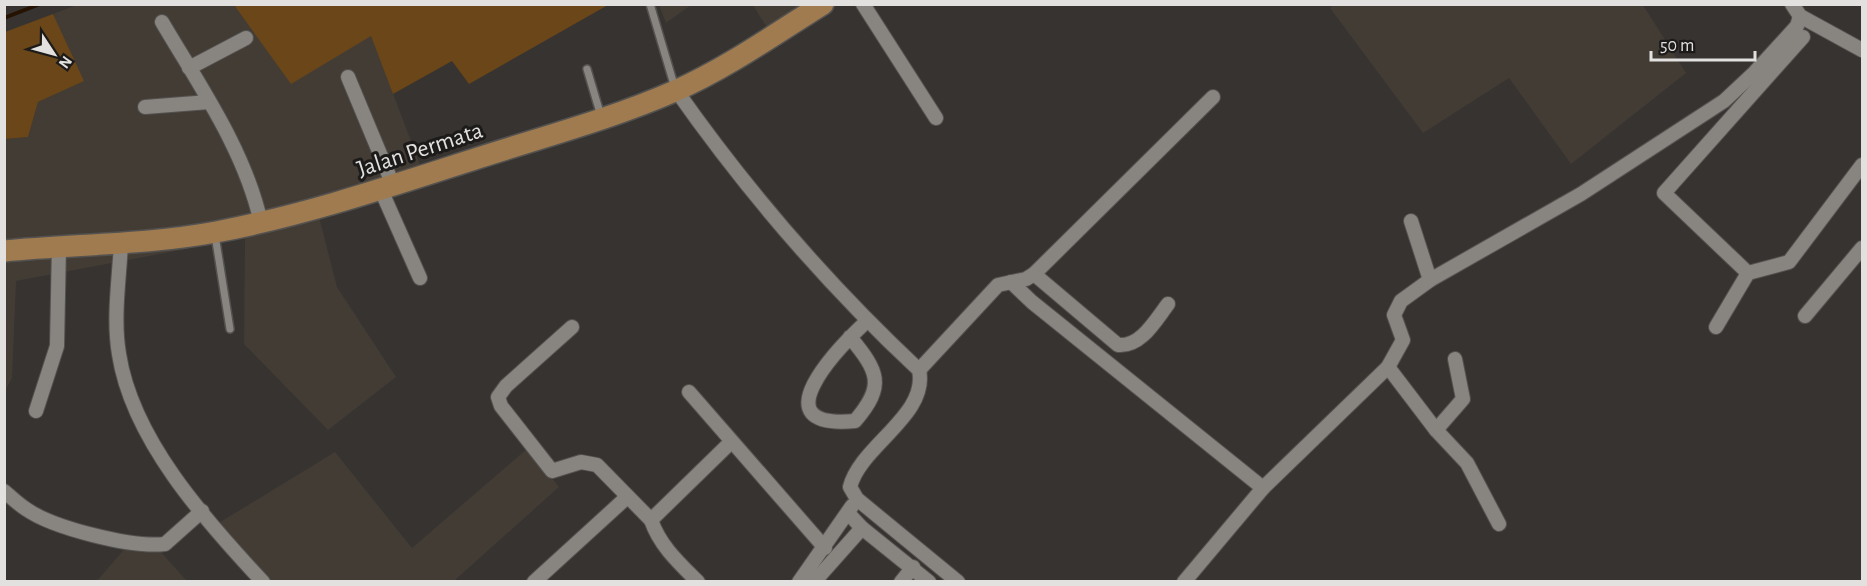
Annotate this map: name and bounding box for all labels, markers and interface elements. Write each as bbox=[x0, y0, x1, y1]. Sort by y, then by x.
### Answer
north arrow bbox=[24, 24, 84, 84]
scale bar bbox=[1651, 24, 1754, 62]
text: 50 m bbox=[1660, 37, 1694, 55]
text: N bbox=[56, 53, 75, 71]
street label: Jalan Permata bbox=[354, 118, 486, 182]

